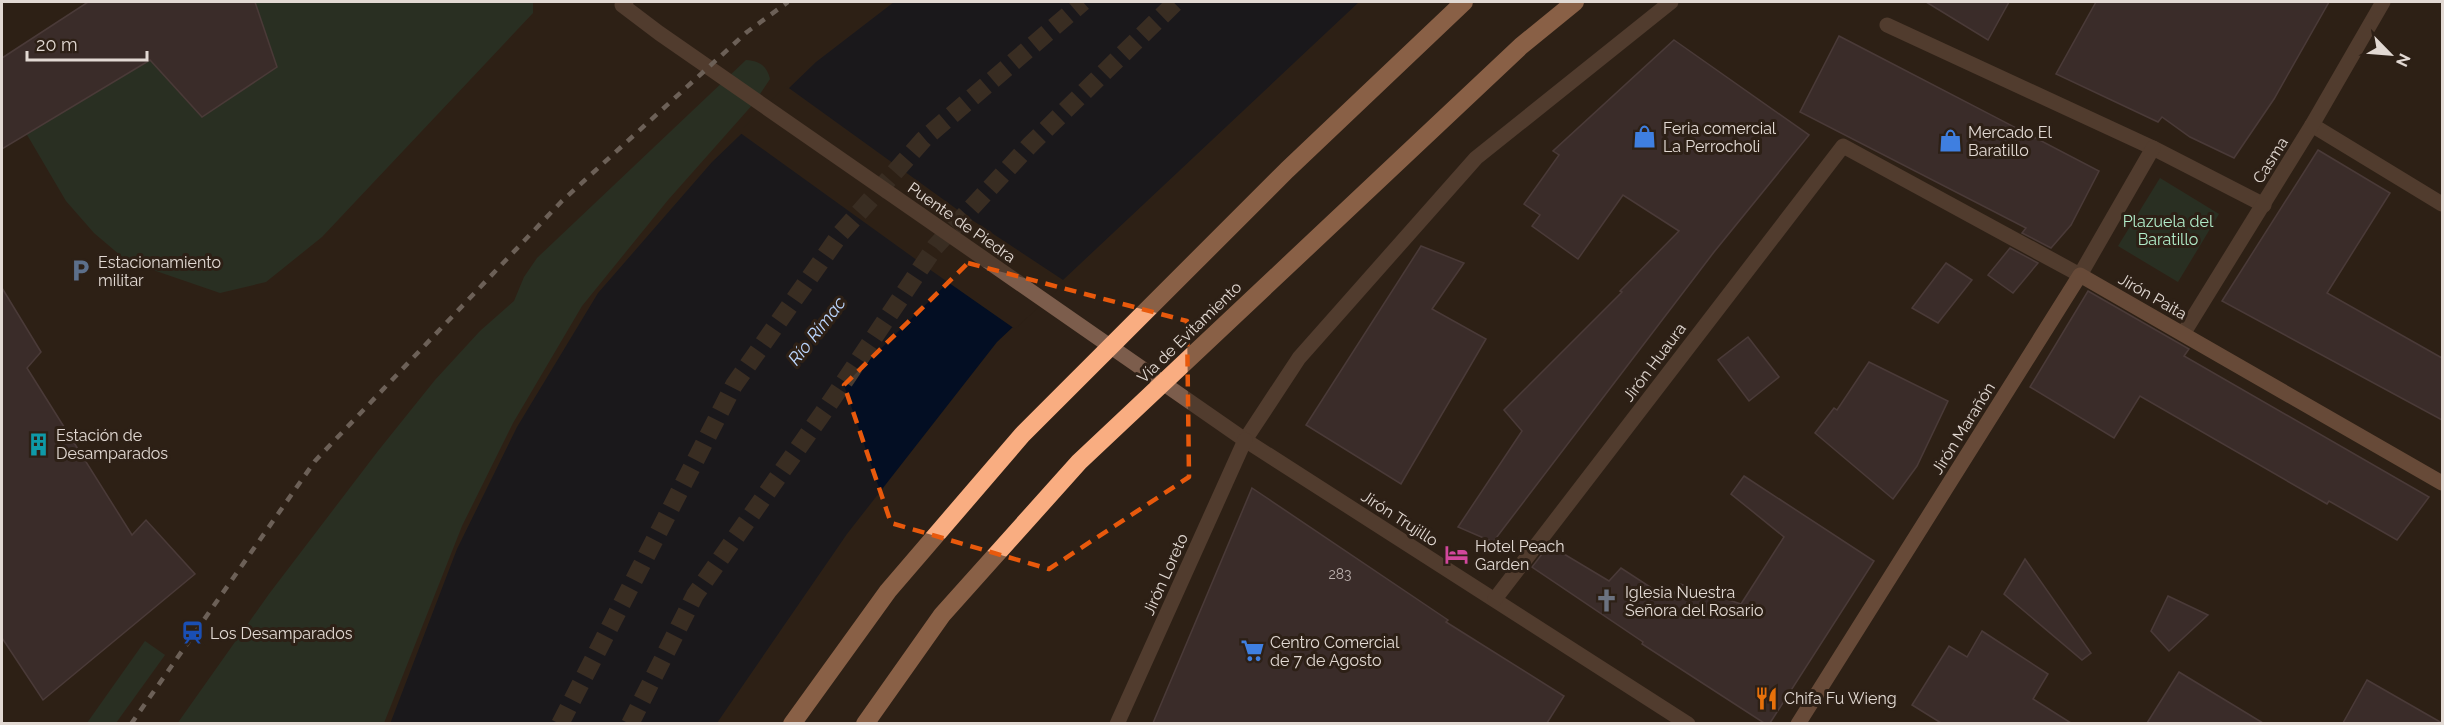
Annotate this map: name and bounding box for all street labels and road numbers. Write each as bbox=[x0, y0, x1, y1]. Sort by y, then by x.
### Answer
street label: Casma bbox=[2249, 134, 2292, 187]
street label: Puente de Piedra bbox=[904, 178, 1019, 267]
street label: Jirón Paita bbox=[2115, 269, 2190, 324]
street label: Vía de Evitamiento bbox=[1133, 278, 1245, 387]
street label: Jirón Huaura bbox=[1619, 319, 1690, 405]
street label: Jirón Marañón bbox=[1928, 379, 1999, 478]
street label: Jirón Trujillo bbox=[1358, 487, 1442, 550]
street label: Jirón Loreto bbox=[1139, 530, 1192, 618]

